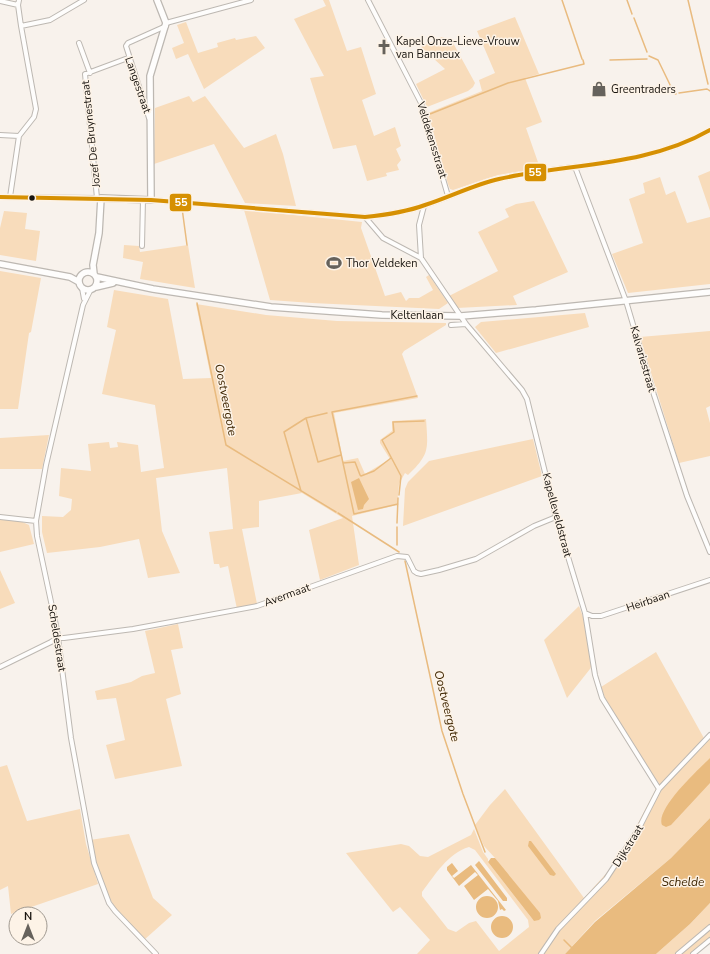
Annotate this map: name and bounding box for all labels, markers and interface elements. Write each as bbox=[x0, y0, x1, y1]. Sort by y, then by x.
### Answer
place label: Kapel Onze-Lieve-Vrouw van Banneux bbox=[396, 34, 520, 62]
church icon: Kapel Onze-Lieve-Vrouw van Banneux bbox=[375, 38, 393, 56]
street label: Langestraat bbox=[121, 55, 155, 115]
street label: Jozef De Bruynestraat bbox=[78, 80, 104, 189]
shop icon: Greentraders bbox=[590, 80, 608, 98]
place label: Greentraders bbox=[611, 82, 676, 97]
street label: Veldekensstraat bbox=[413, 99, 451, 180]
line badge: 55 bbox=[524, 163, 547, 182]
text: 55 bbox=[528, 165, 542, 180]
unlabelled marker bbox=[27, 193, 37, 203]
line badge: 55 bbox=[169, 193, 192, 212]
text: 55 bbox=[174, 195, 188, 210]
sports icon: Thor Veldeken bbox=[325, 254, 343, 272]
place label: Thor Veldeken bbox=[346, 256, 417, 271]
street label: Keltenlaan bbox=[391, 308, 443, 323]
street label: Kalvariestraat bbox=[626, 324, 660, 394]
water label: Oostveergote bbox=[211, 363, 241, 438]
street label: Kapelleveldstraat bbox=[539, 471, 576, 559]
street label: Avermaat bbox=[262, 580, 312, 610]
street label: Heirbaan bbox=[624, 587, 672, 615]
street label: Scheldestraat bbox=[44, 603, 70, 673]
water label: Oostveergote bbox=[430, 669, 464, 744]
street label: Dijkstraat bbox=[609, 822, 647, 870]
water label: Schelde bbox=[661, 874, 705, 890]
north arrow bbox=[8, 906, 48, 946]
text: N bbox=[24, 909, 32, 924]

